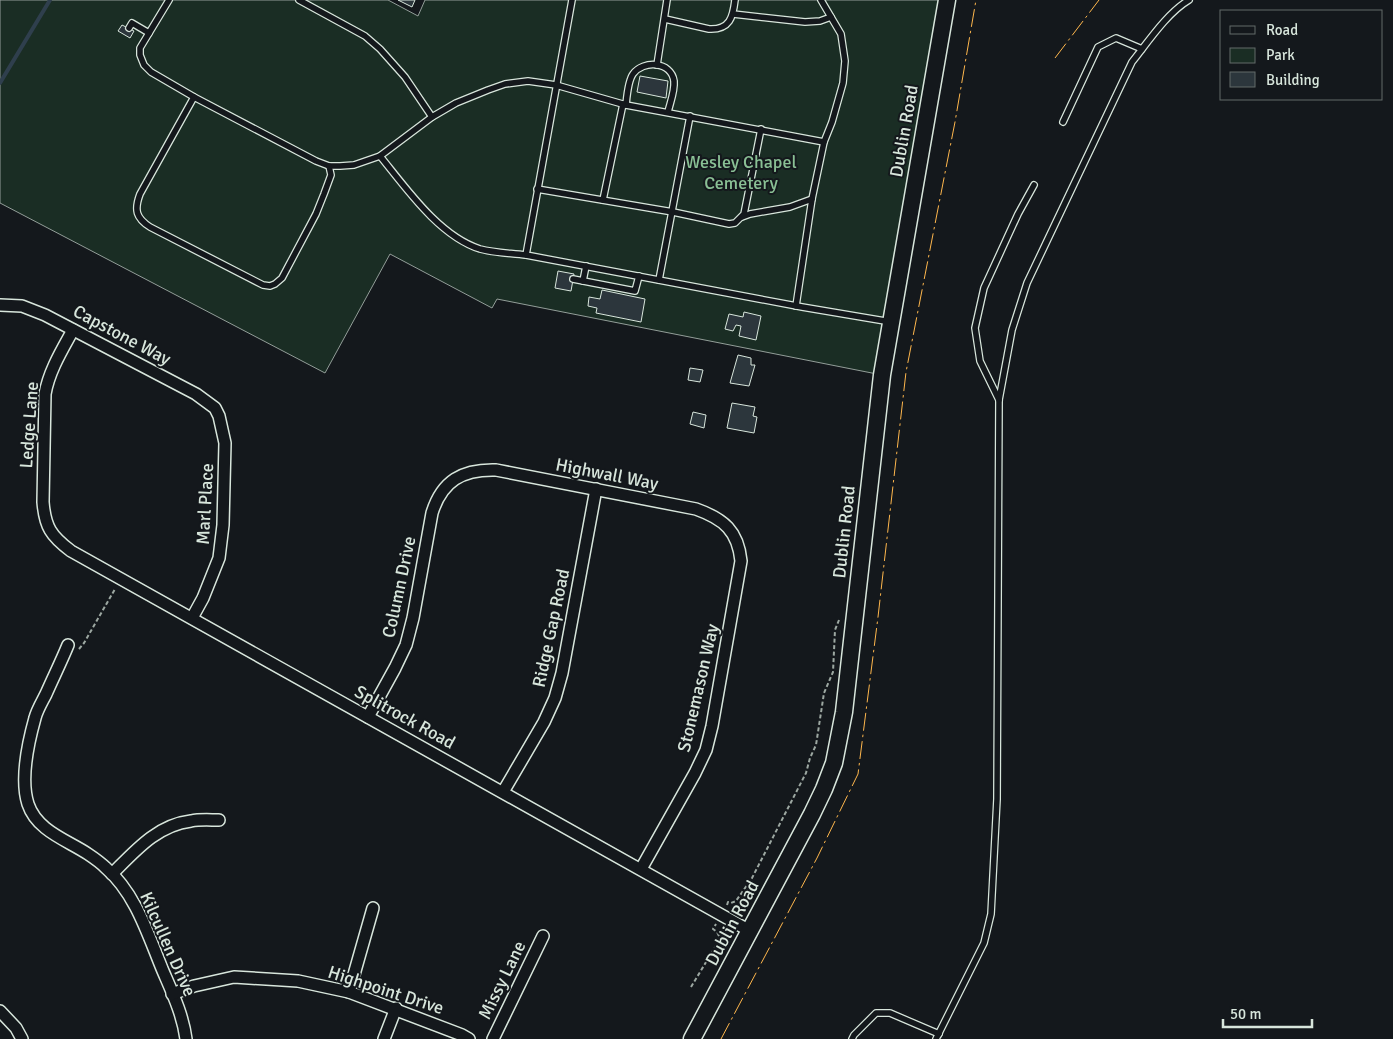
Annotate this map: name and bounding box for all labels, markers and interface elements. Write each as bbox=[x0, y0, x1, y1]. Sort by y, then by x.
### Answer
legend bbox=[1220, 10, 1383, 100]
text: Road bbox=[1266, 21, 1298, 39]
text: Park bbox=[1266, 46, 1295, 64]
text: Building bbox=[1266, 71, 1320, 89]
street label: Dublin Road bbox=[885, 83, 923, 179]
park label: Wesley Chapel Cemetery bbox=[685, 151, 797, 194]
street label: Capstone Way bbox=[69, 300, 175, 370]
street label: Ledge Lane bbox=[15, 381, 43, 469]
street label: Highwall Way bbox=[554, 453, 661, 495]
street label: Marl Place bbox=[192, 463, 218, 545]
street label: Dublin Road bbox=[828, 484, 860, 580]
street label: Column Drive bbox=[377, 534, 421, 640]
street label: Ridge Gap Road bbox=[528, 567, 574, 689]
street label: Stonemason Way bbox=[673, 621, 724, 754]
street label: Splitrock Road bbox=[351, 680, 459, 754]
street label: Dublin Road bbox=[700, 877, 764, 969]
street label: Kilcullen Drive bbox=[135, 888, 201, 1000]
street label: Missy Lane bbox=[474, 937, 530, 1023]
street label: Highpoint Drive bbox=[325, 961, 447, 1019]
scale bar bbox=[1223, 996, 1312, 1028]
text: 50 m bbox=[1230, 1005, 1261, 1023]

